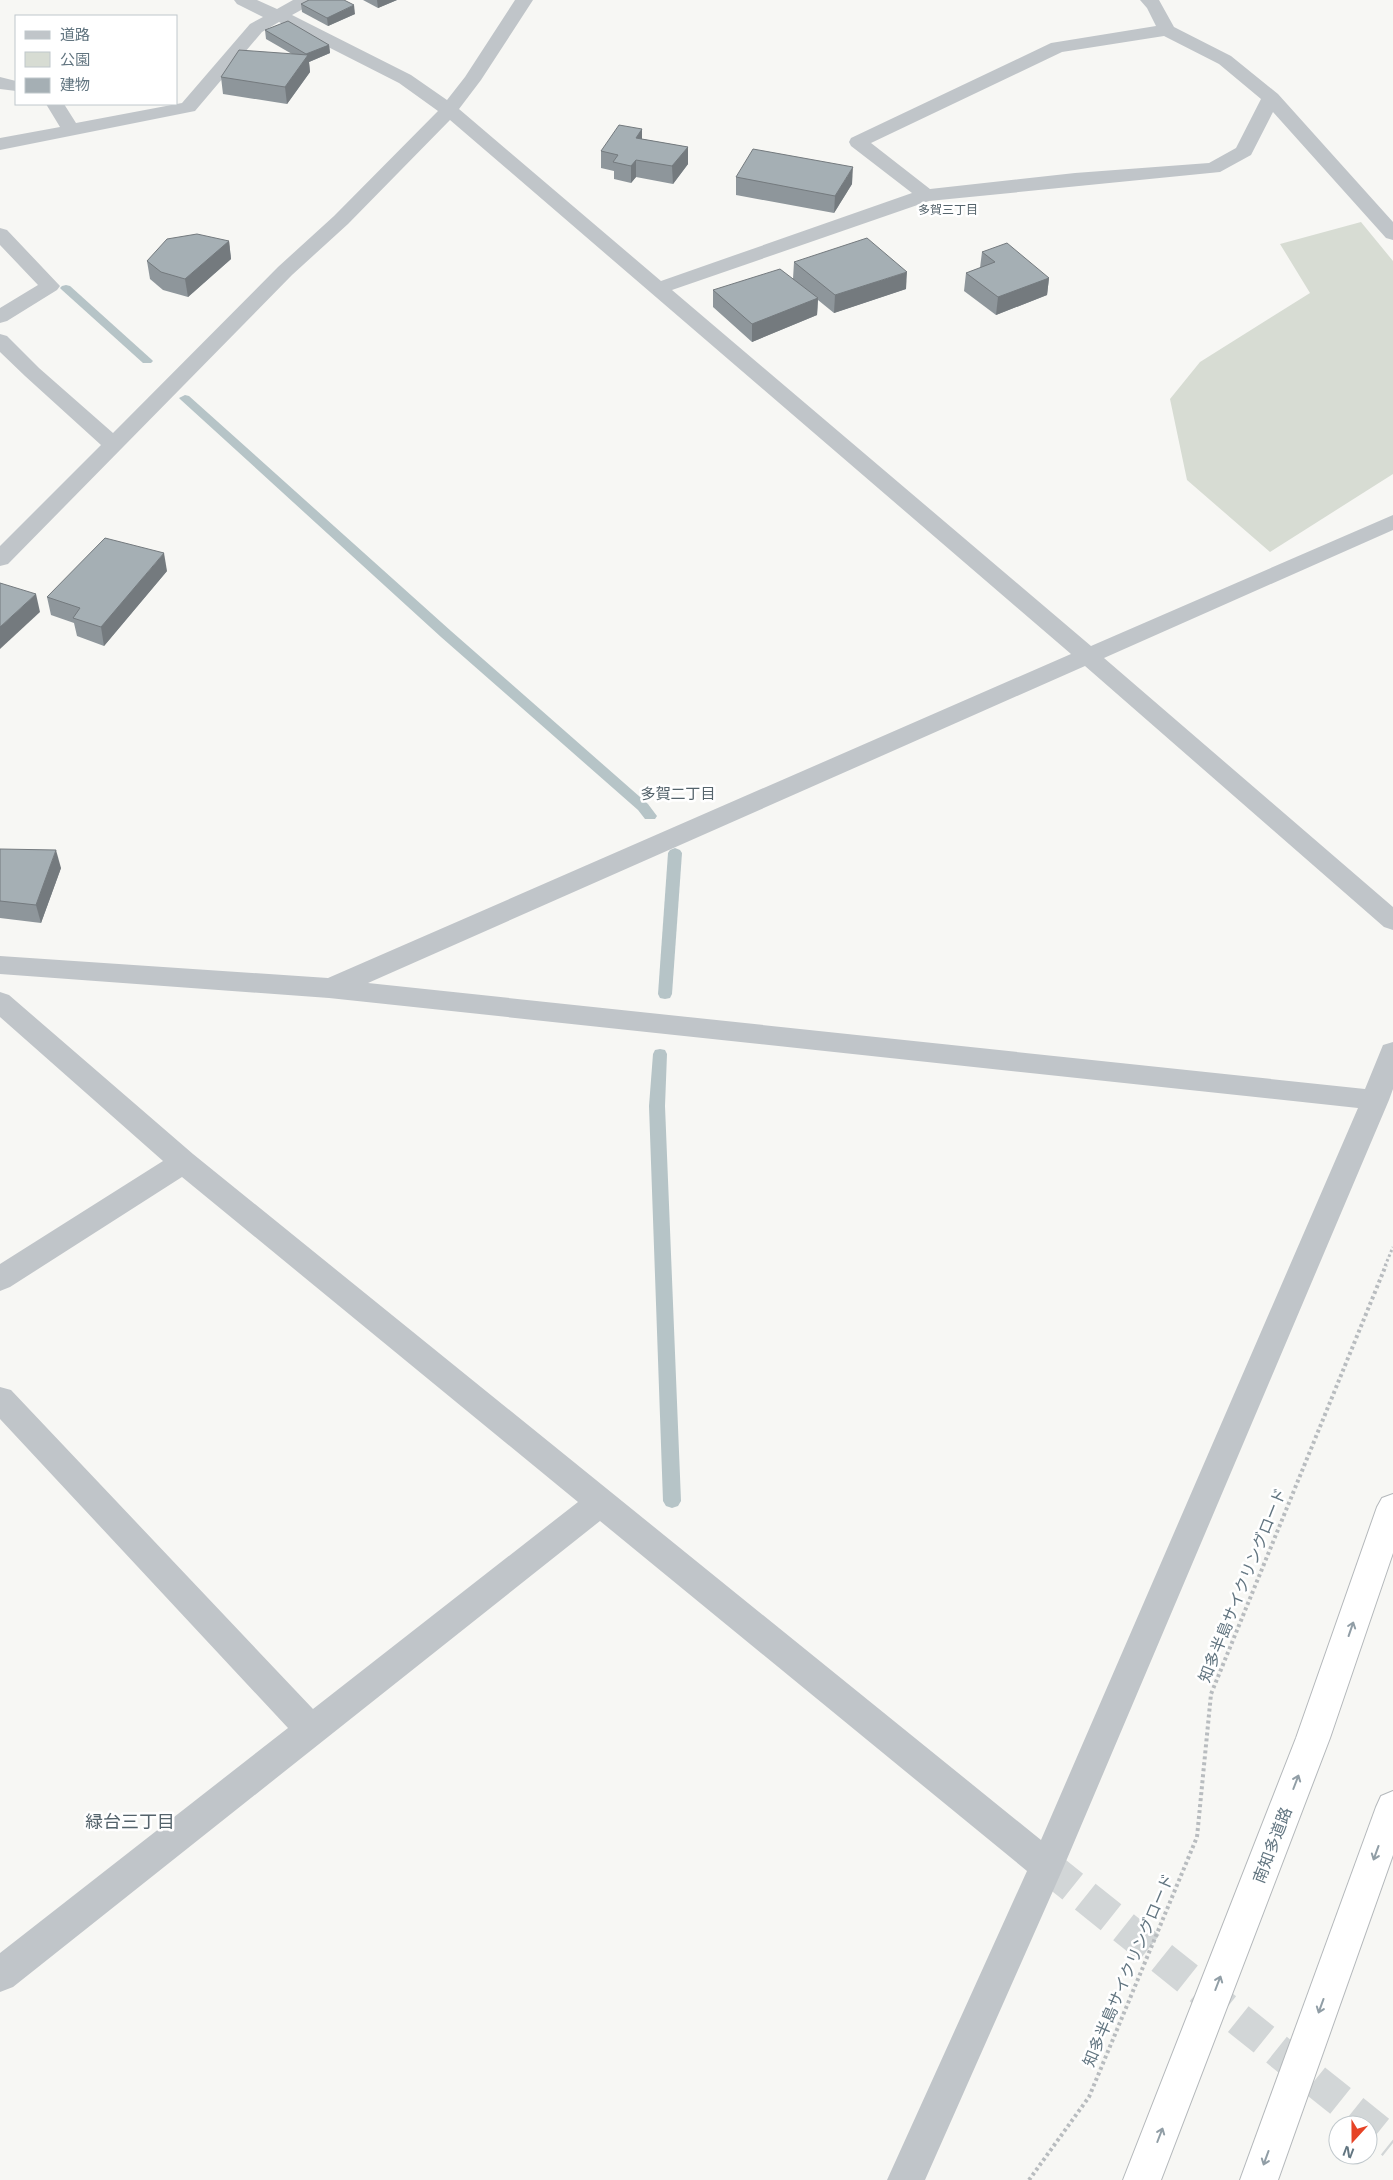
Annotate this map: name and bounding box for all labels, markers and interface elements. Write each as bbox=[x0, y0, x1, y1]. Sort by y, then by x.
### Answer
legend bbox=[15, 15, 178, 105]
text: 道路 bbox=[60, 24, 90, 44]
text: 公園 bbox=[60, 49, 90, 69]
text: 建物 bbox=[60, 74, 90, 94]
district label: 多賀三丁目 bbox=[918, 201, 978, 218]
district label: 多賀二丁目 bbox=[640, 783, 716, 803]
street label: 知多半島サイクリングロード bbox=[1193, 1485, 1291, 1685]
one-way arrow bbox=[1347, 1622, 1356, 1638]
one-way arrow bbox=[1292, 1775, 1301, 1791]
street label: 南知多道路 bbox=[1247, 1804, 1297, 1886]
district label: 緑台三丁目 bbox=[85, 1809, 175, 1833]
one-way arrow bbox=[1371, 1844, 1381, 1860]
street label: 知多半島サイクリングロード bbox=[1077, 1870, 1179, 2070]
one-way arrow bbox=[1214, 1976, 1224, 1991]
one-way arrow bbox=[1316, 1997, 1325, 2013]
north arrow bbox=[1328, 2115, 1378, 2165]
one-way arrow bbox=[1156, 2127, 1165, 2143]
text: N bbox=[1339, 2142, 1357, 2164]
one-way arrow bbox=[1261, 2150, 1270, 2166]

